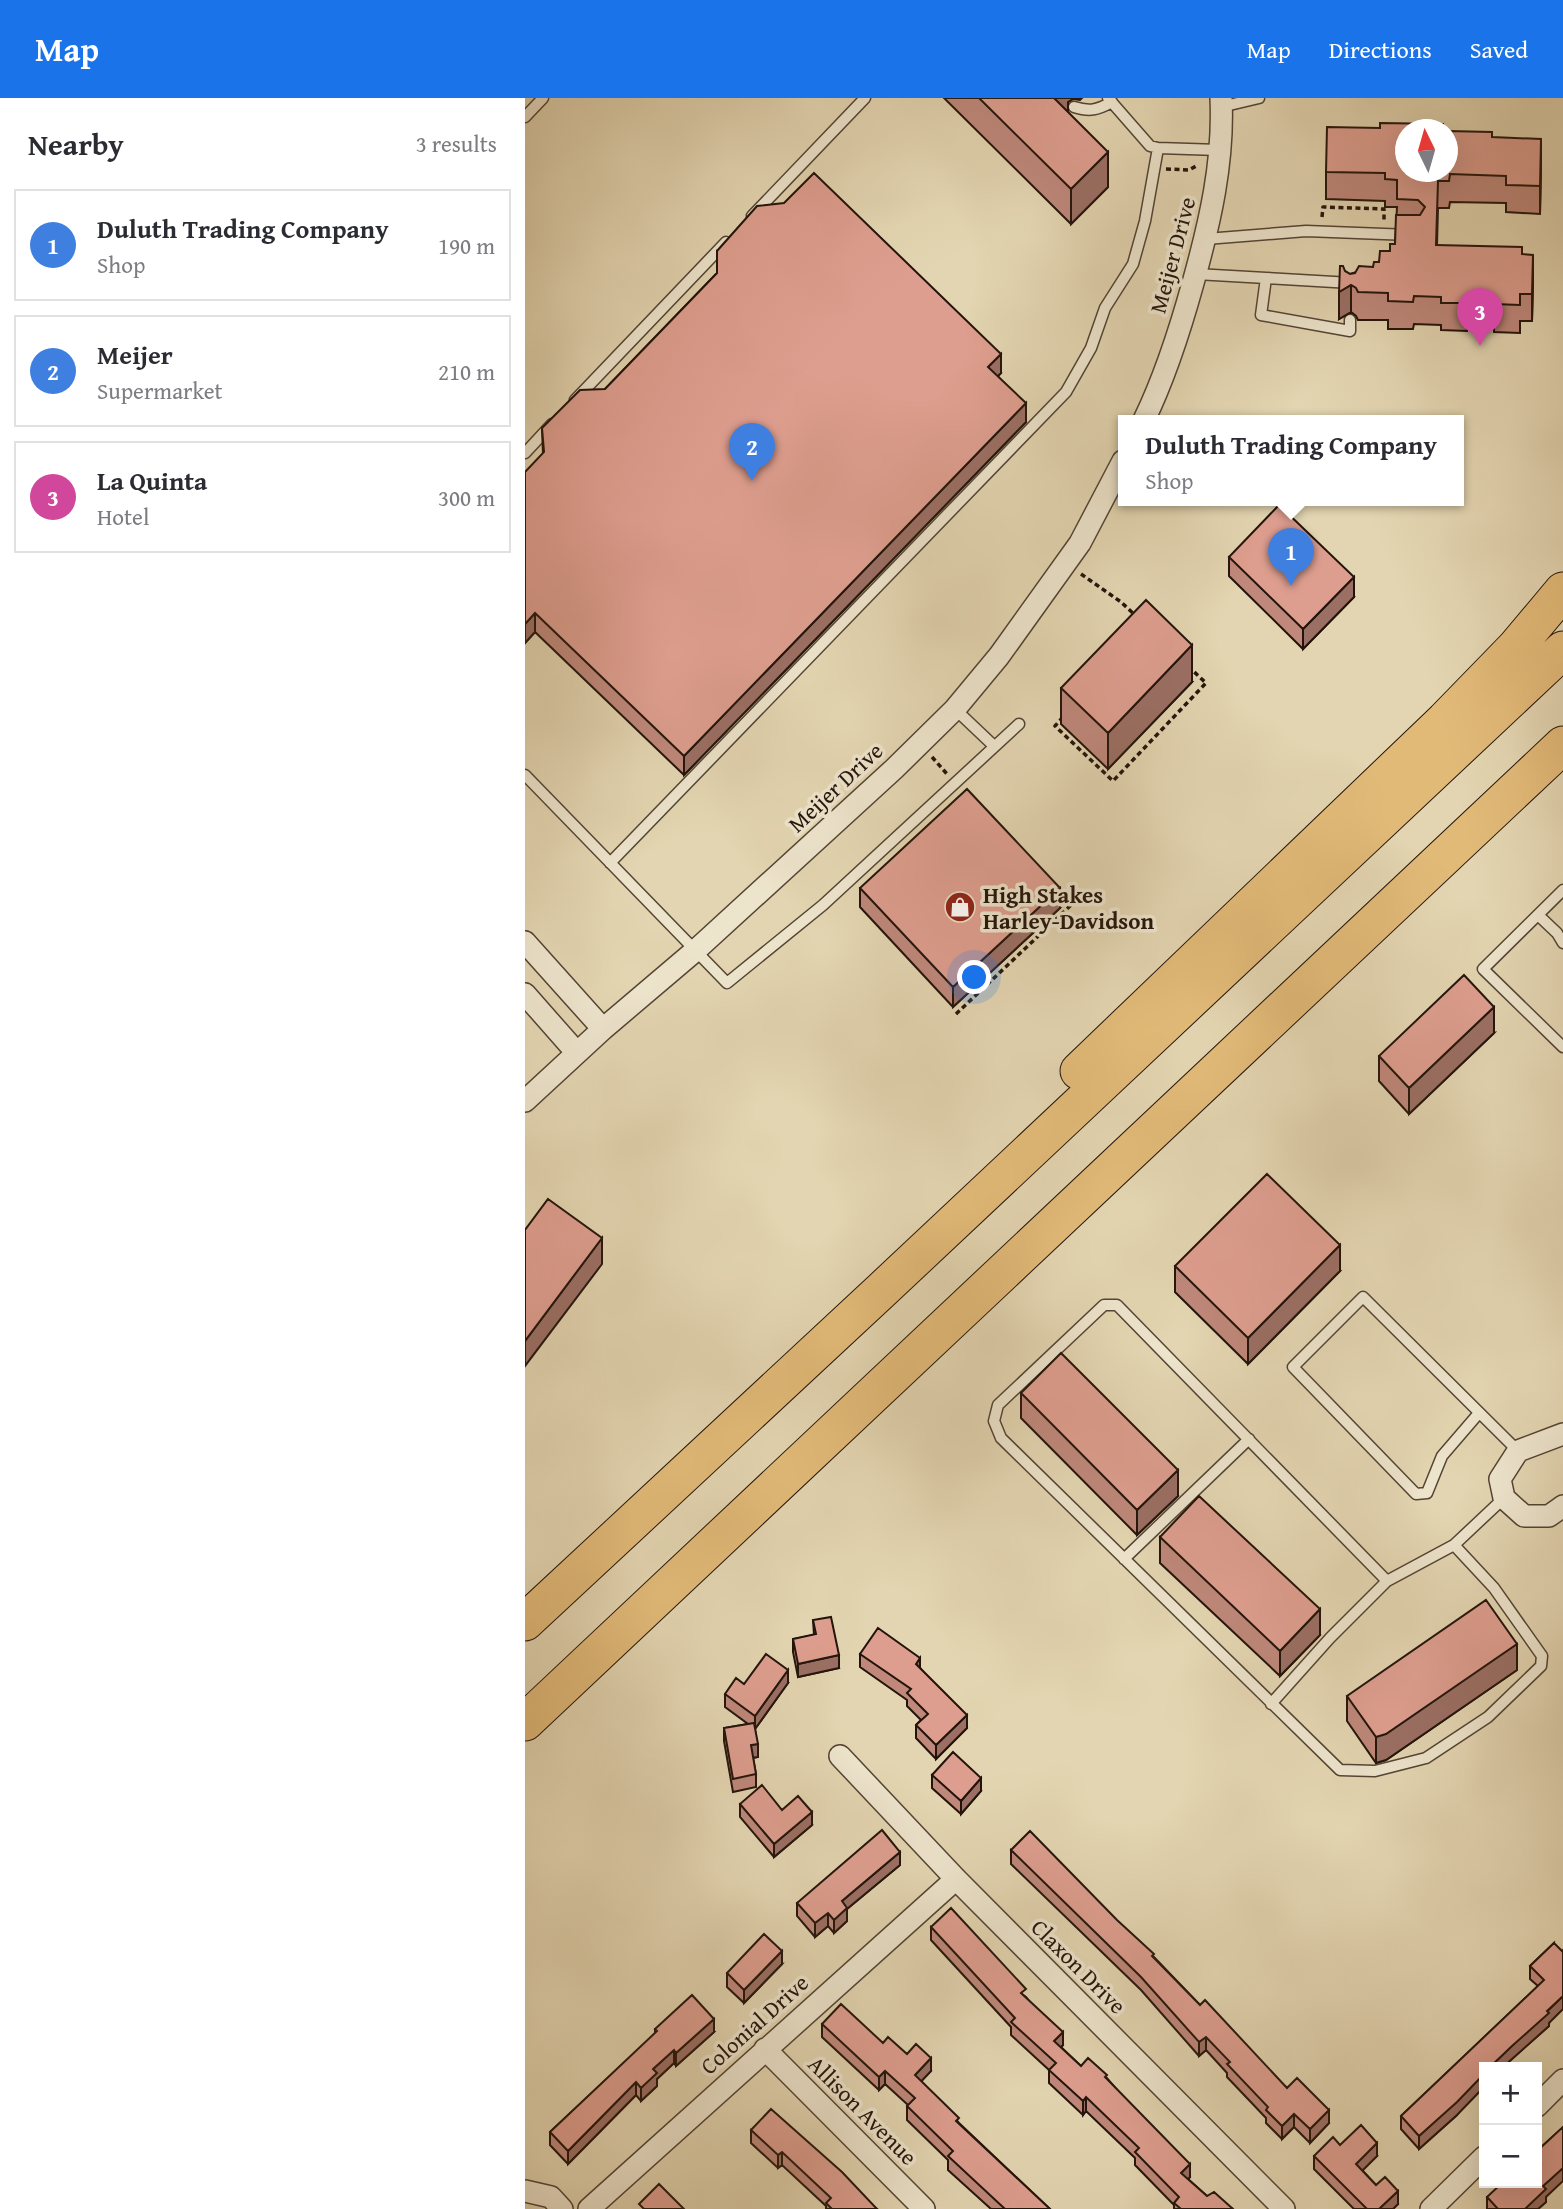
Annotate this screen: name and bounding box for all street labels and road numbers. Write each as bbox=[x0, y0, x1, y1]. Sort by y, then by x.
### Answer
street label: Meijer Drive bbox=[1141, 193, 1203, 317]
street label: Meijer Drive bbox=[780, 734, 890, 840]
street label: Claxon Drive bbox=[1024, 1911, 1134, 2021]
street label: Colonial Drive bbox=[692, 1966, 816, 2082]
street label: Allison Avenue bbox=[801, 2048, 925, 2172]

